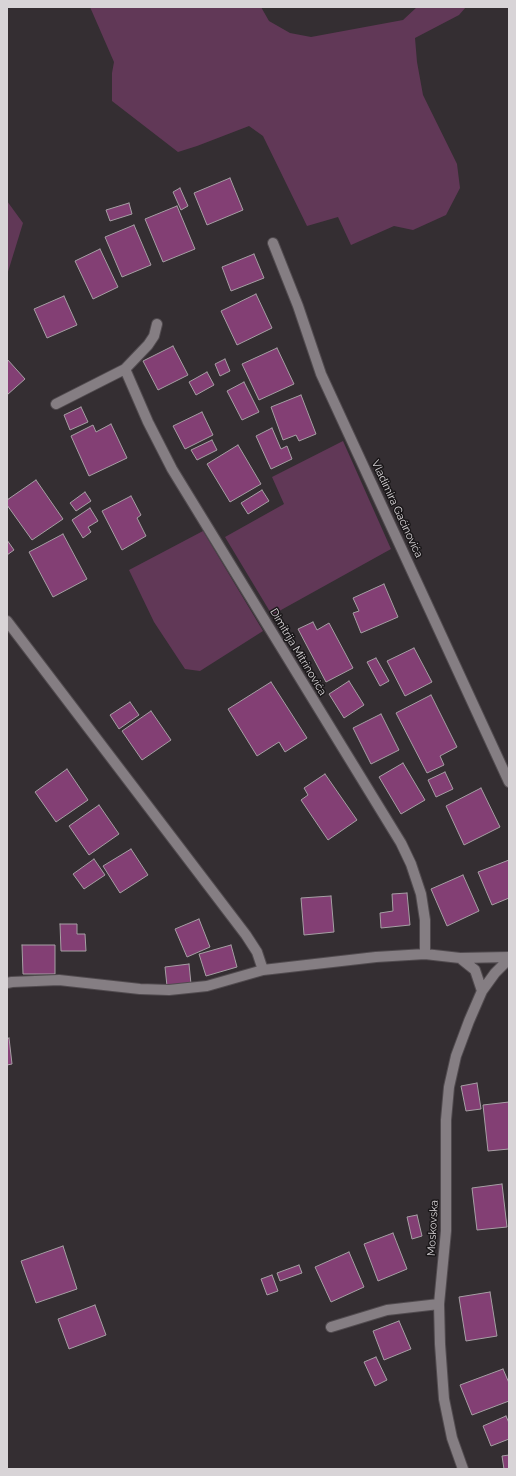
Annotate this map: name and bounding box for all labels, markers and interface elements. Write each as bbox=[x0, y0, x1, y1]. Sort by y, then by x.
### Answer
street label: Vladimira Gaćinovića bbox=[369, 458, 425, 560]
street label: Dimitrija Mitrinovića bbox=[267, 606, 329, 698]
street label: Moskovska bbox=[425, 1200, 441, 1256]

